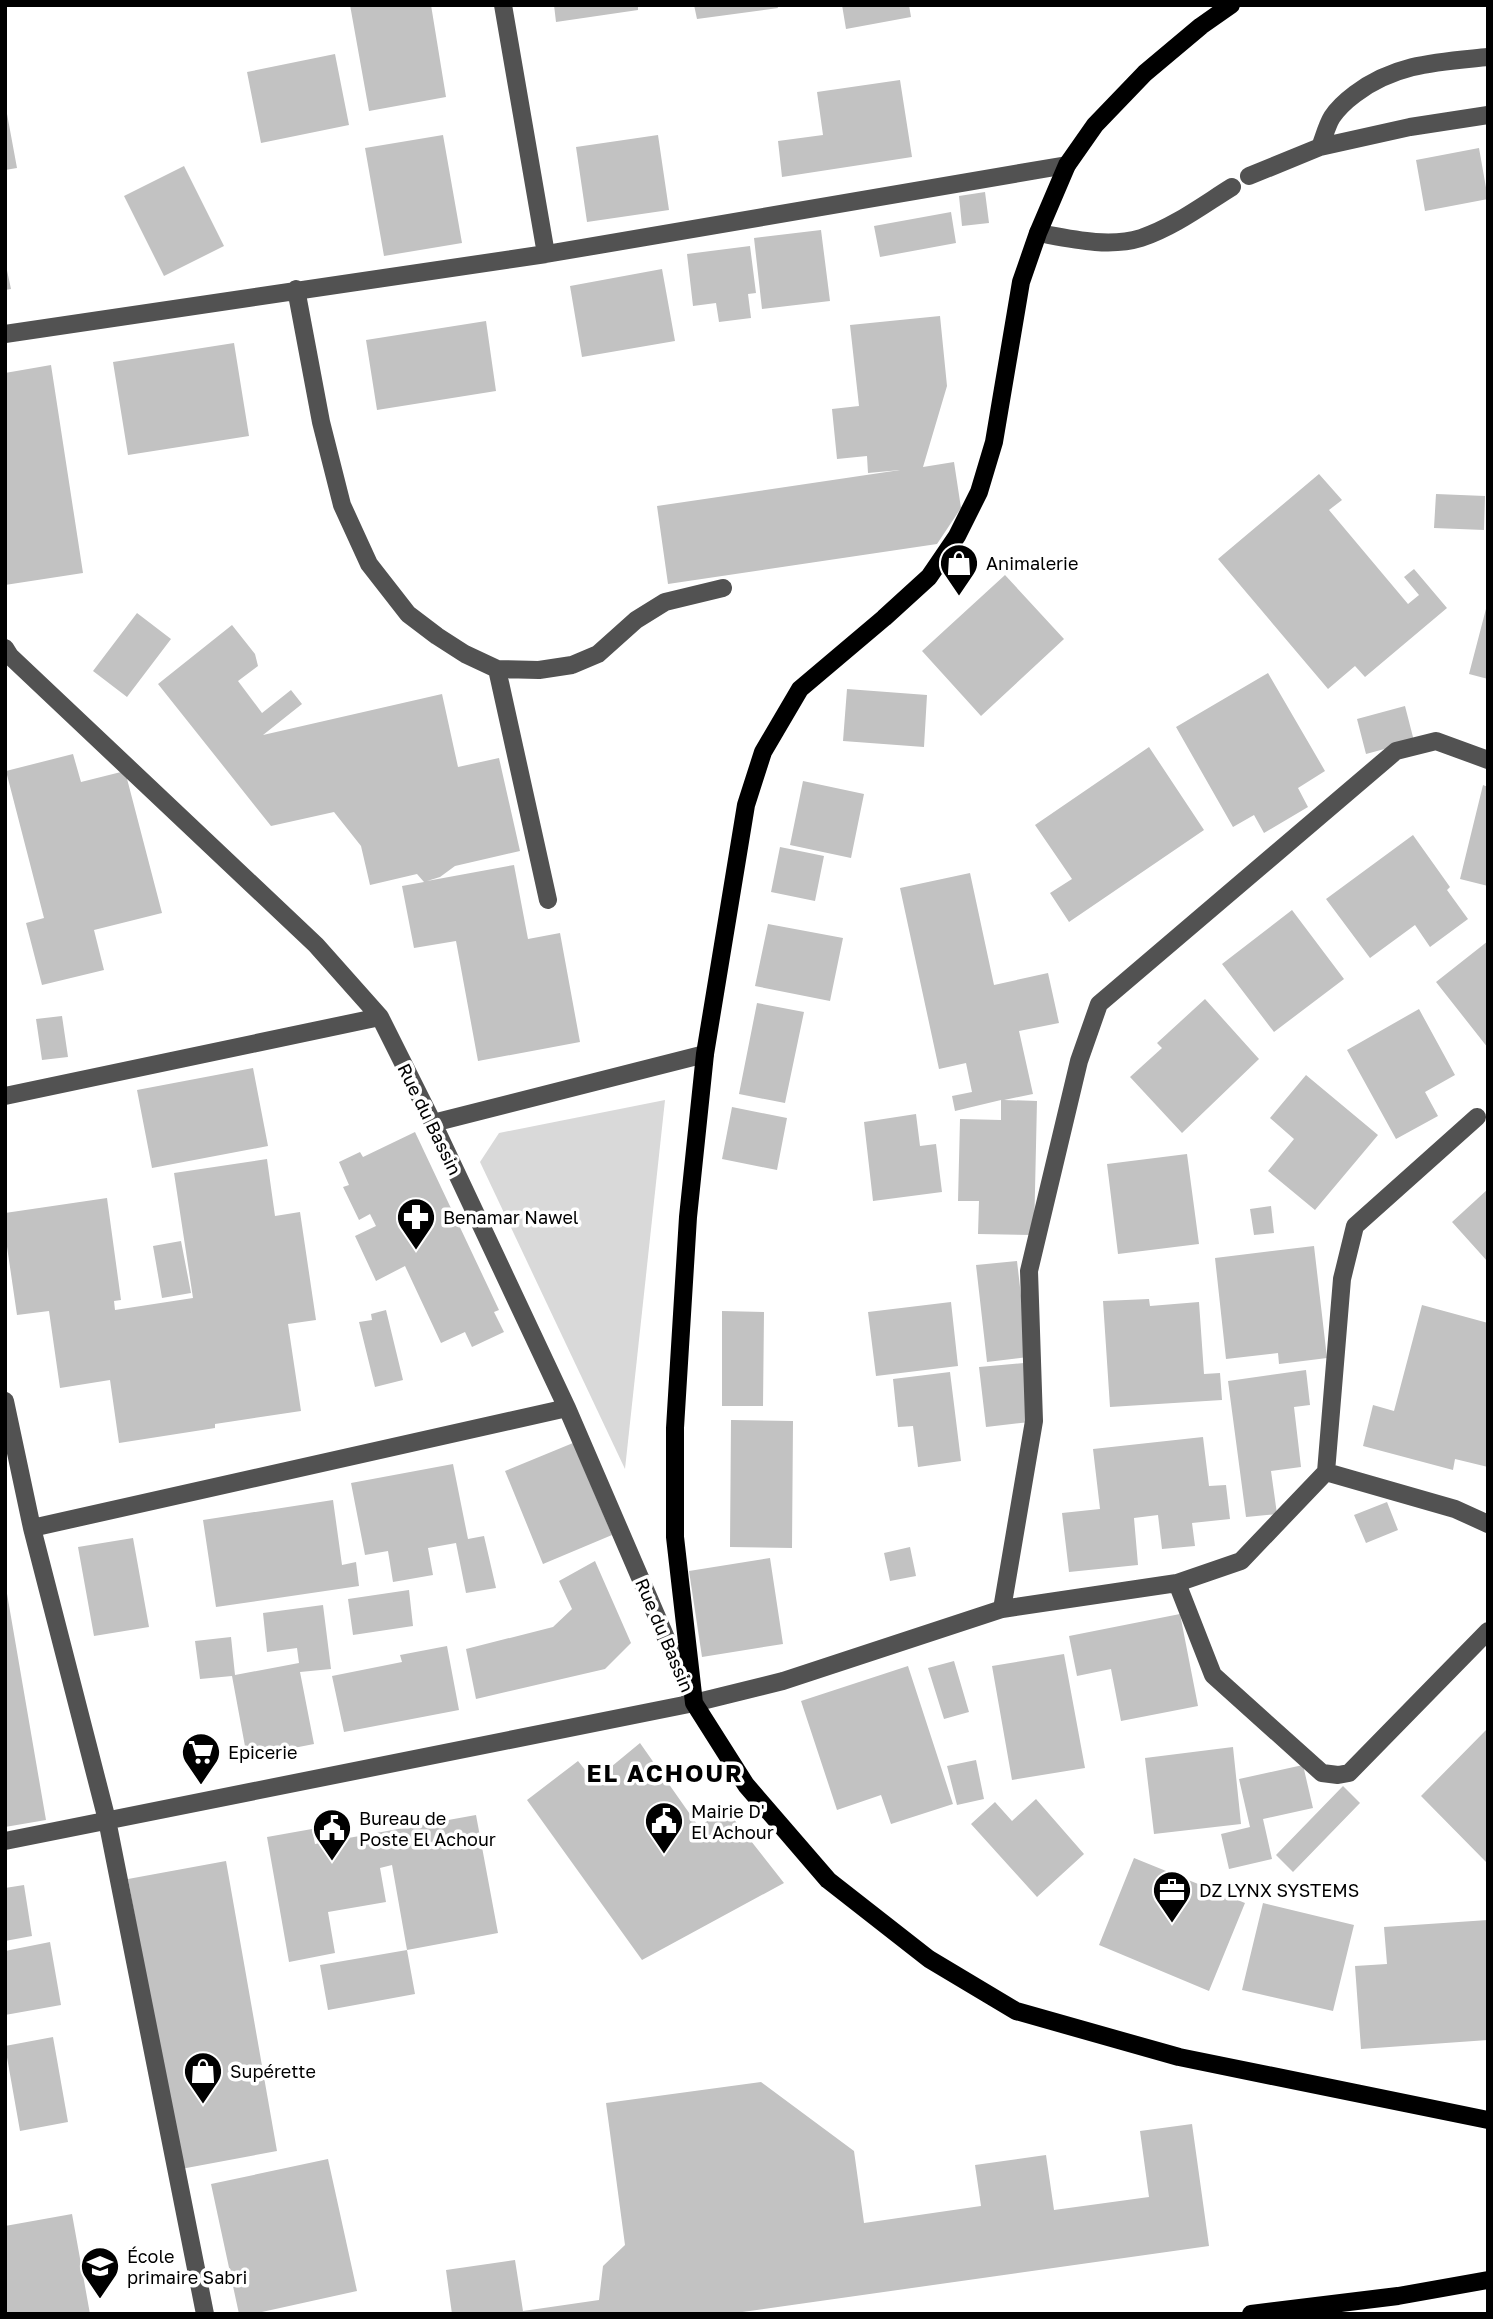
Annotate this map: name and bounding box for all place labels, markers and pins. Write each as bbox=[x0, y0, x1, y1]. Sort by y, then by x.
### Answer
shop icon: Animalerie bbox=[938, 542, 980, 597]
place label: Animalerie bbox=[986, 552, 1078, 574]
pharmacy icon: Benamar Nawel bbox=[395, 1196, 437, 1251]
place label: Benamar Nawel bbox=[443, 1206, 579, 1228]
supermarket icon: Epicerie bbox=[180, 1731, 222, 1786]
place label: Epicerie bbox=[228, 1741, 297, 1763]
public building icon: Mairie D' El Achour bbox=[643, 1800, 685, 1855]
place label: Mairie D' El Achour bbox=[691, 1800, 774, 1843]
public building icon: Bureau de Poste El Achour bbox=[311, 1807, 353, 1862]
place label: Bureau de Poste El Achour bbox=[359, 1807, 496, 1850]
office icon: DZ LYNX SYSTEMS bbox=[1151, 1869, 1193, 1924]
place label: DZ LYNX SYSTEMS bbox=[1199, 1879, 1359, 1901]
shop icon: Supérette bbox=[182, 2050, 224, 2105]
place label: Supérette bbox=[230, 2060, 316, 2082]
school or university icon: École primaire Sabri bbox=[79, 2245, 121, 2300]
place label: École primaire Sabri bbox=[127, 2245, 247, 2288]

